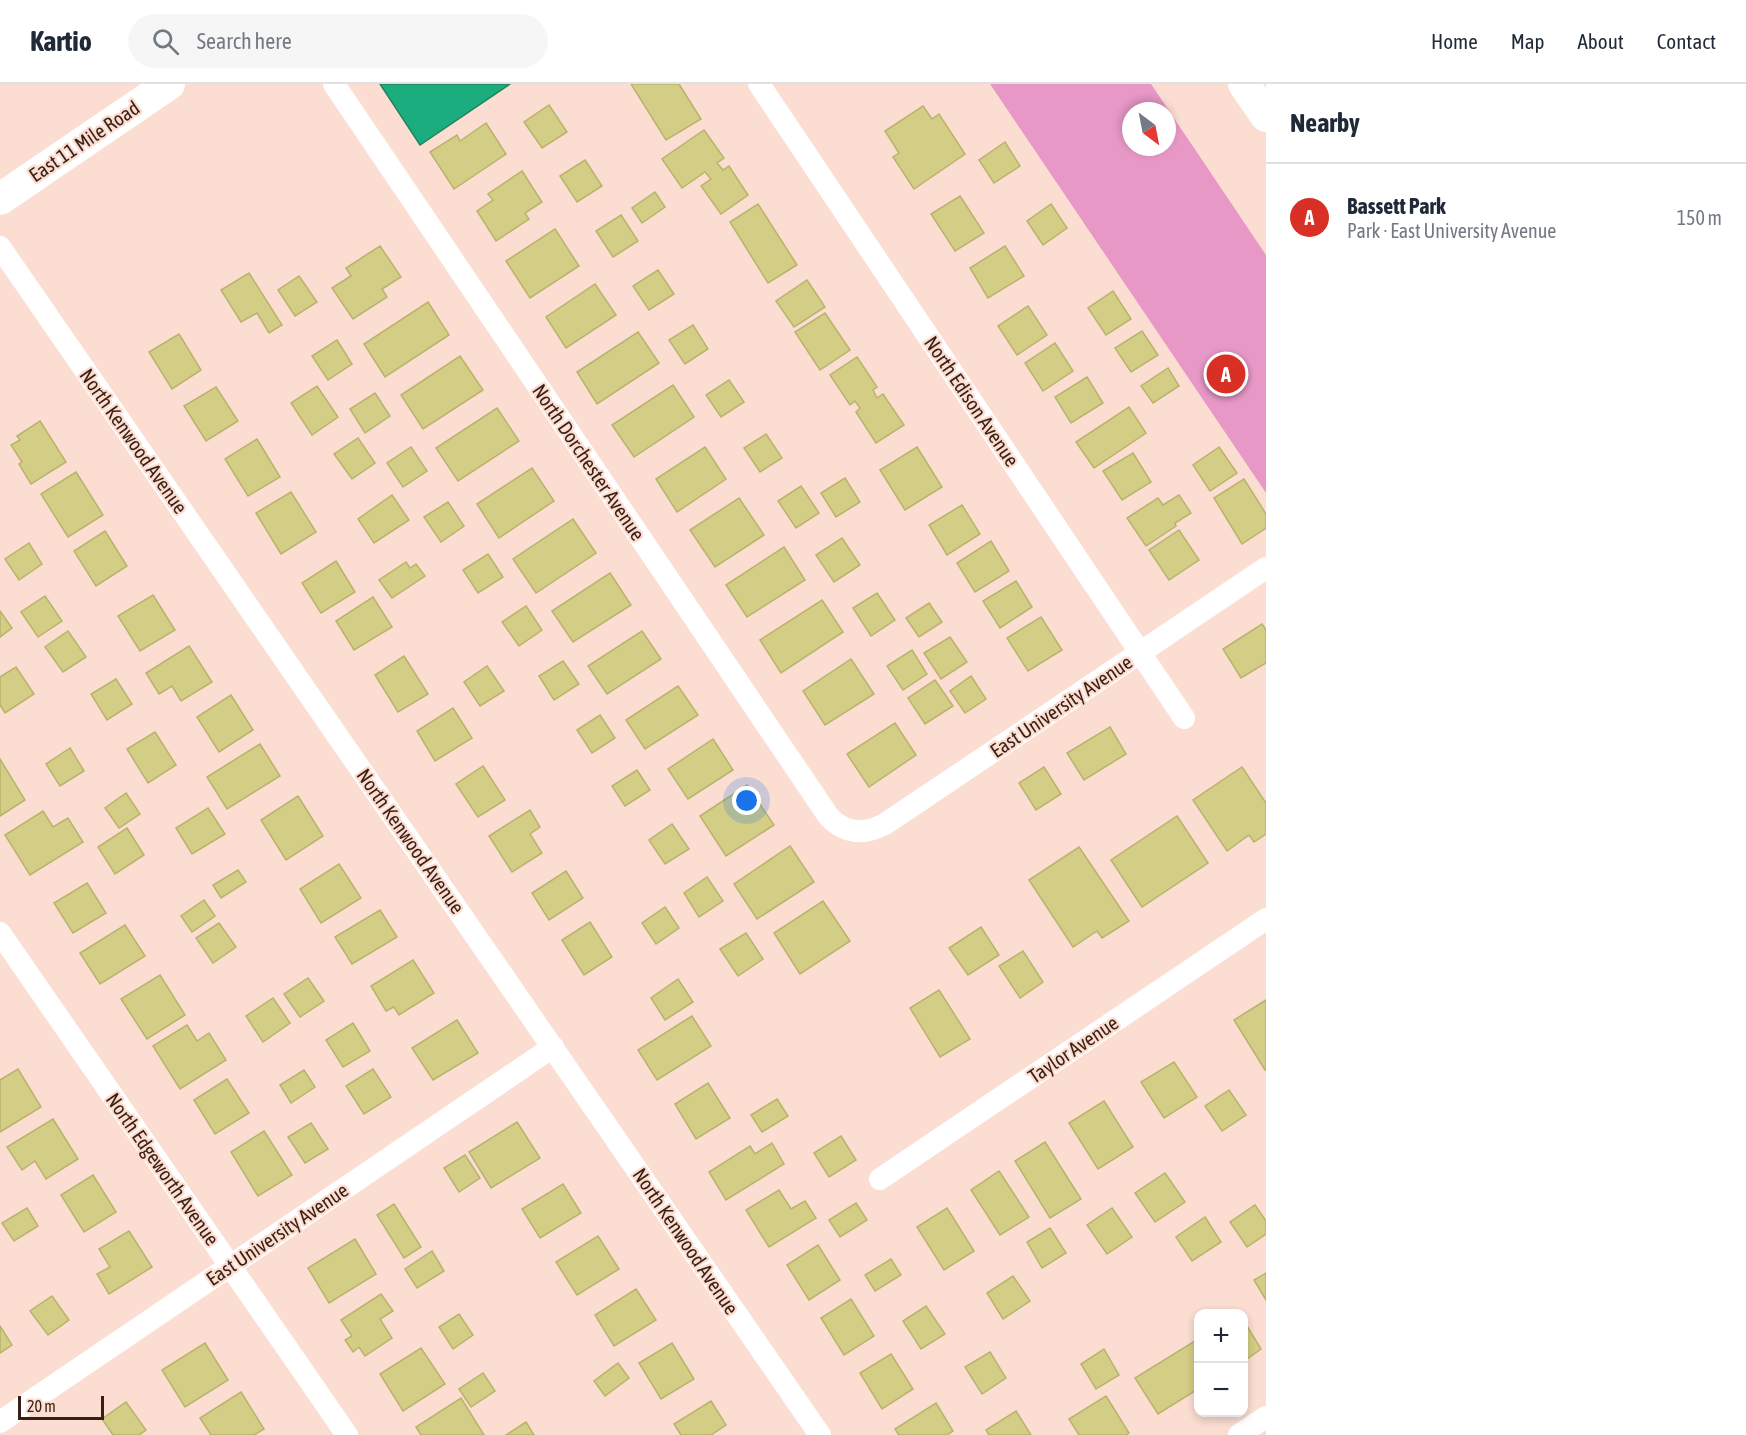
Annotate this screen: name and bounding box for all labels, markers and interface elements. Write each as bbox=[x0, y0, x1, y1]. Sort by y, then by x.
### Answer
search box bbox=[128, 14, 548, 68]
text: Kartio bbox=[30, 25, 92, 57]
icon: search bbox=[149, 25, 182, 58]
text: Search here bbox=[197, 28, 292, 54]
text: Home bbox=[1431, 29, 1478, 53]
text: Map bbox=[1511, 29, 1545, 53]
text: About bbox=[1578, 29, 1624, 53]
text: Contact bbox=[1657, 29, 1716, 53]
street label: East 11 Mile Road bbox=[24, 96, 144, 186]
north arrow bbox=[1122, 102, 1176, 156]
text: Nearby bbox=[1290, 108, 1360, 138]
text: Bassett Park bbox=[1347, 193, 1446, 219]
text: A bbox=[1305, 206, 1314, 229]
text: 150 m bbox=[1677, 206, 1722, 229]
text: Park · East University Avenue bbox=[1347, 219, 1556, 242]
street label: North Edison Avenue bbox=[920, 332, 1024, 470]
pin: A bbox=[1206, 352, 1246, 396]
street label: North Kenwood Avenue bbox=[75, 364, 193, 518]
street label: North Dorchester Avenue bbox=[528, 380, 650, 544]
street label: East University Avenue bbox=[986, 650, 1136, 762]
street label: North Kenwood Avenue bbox=[352, 764, 470, 918]
your location bbox=[732, 786, 761, 815]
street label: Taylor Avenue bbox=[1024, 1011, 1122, 1087]
street label: North Edgeworth Avenue bbox=[102, 1088, 224, 1250]
street label: North Kenwood Avenue bbox=[629, 1164, 743, 1318]
street label: East University Avenue bbox=[202, 1178, 352, 1290]
map controls bbox=[1194, 1309, 1248, 1417]
button: + bbox=[1194, 1309, 1248, 1363]
button: − bbox=[1194, 1363, 1248, 1417]
scale bar bbox=[18, 1393, 104, 1420]
text: 20 m bbox=[27, 1397, 56, 1415]

